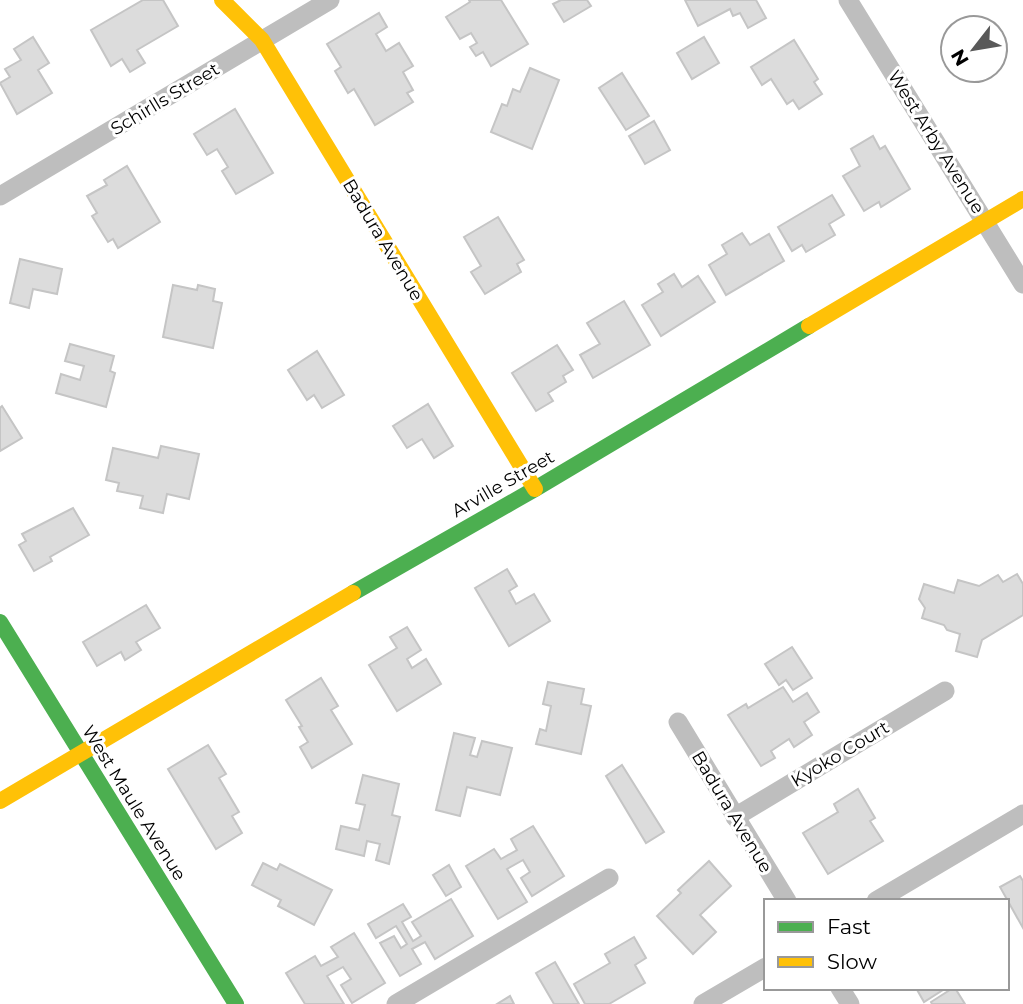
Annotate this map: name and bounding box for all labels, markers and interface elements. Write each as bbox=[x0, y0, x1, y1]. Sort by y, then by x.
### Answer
north arrow bbox=[939, 14, 1009, 84]
text: N bbox=[946, 45, 974, 70]
street label: Schirlls Street bbox=[107, 58, 223, 140]
street label: West Arby Avenue bbox=[883, 66, 989, 218]
street label: Badura Avenue bbox=[338, 175, 428, 305]
street label: Arville Street bbox=[448, 446, 558, 522]
street label: Kyoko Court bbox=[787, 716, 893, 792]
street label: West Maule Avenue bbox=[77, 721, 191, 885]
street label: Badura Avenue bbox=[687, 747, 777, 877]
legend bbox=[764, 899, 1009, 990]
text: Fast bbox=[827, 914, 871, 939]
text: Slow bbox=[827, 949, 877, 974]

